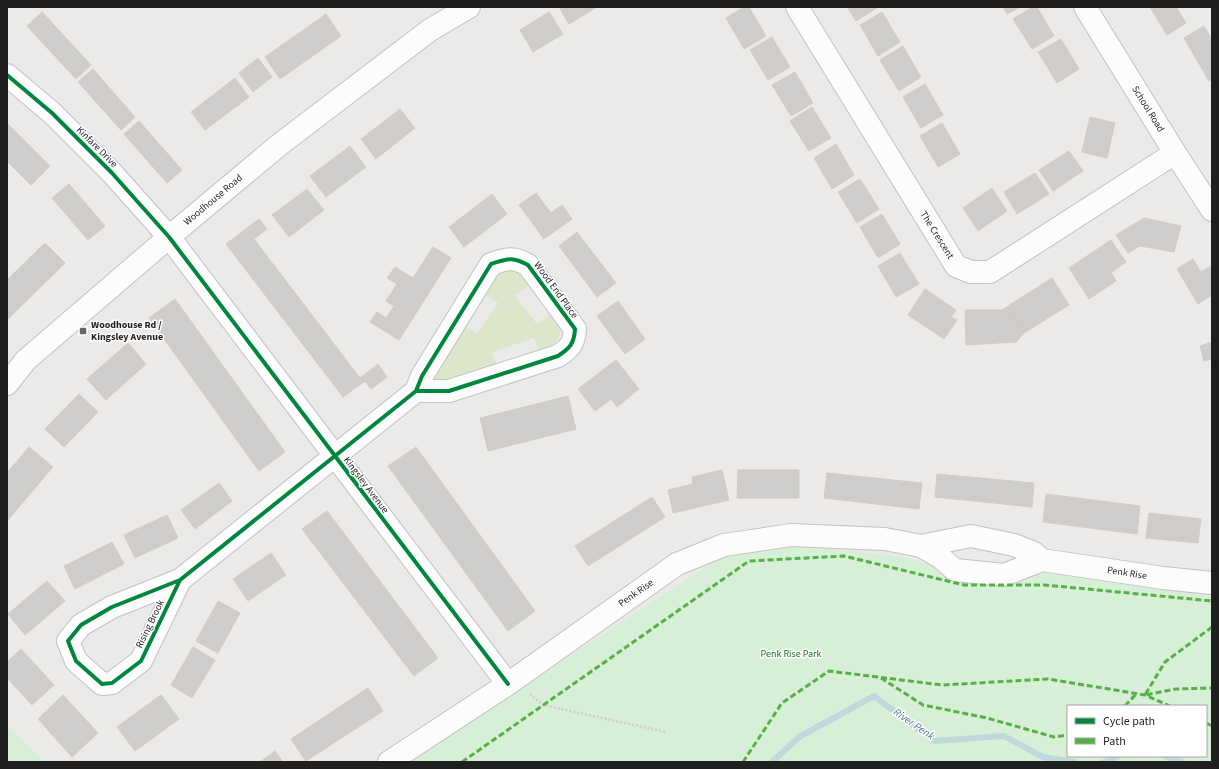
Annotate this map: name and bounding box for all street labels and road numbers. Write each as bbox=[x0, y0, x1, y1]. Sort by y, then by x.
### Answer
street label: School Road bbox=[1128, 83, 1168, 135]
street label: Kinfare Drive bbox=[73, 123, 121, 171]
street label: Woodhouse Road bbox=[180, 171, 246, 229]
street label: The Crescent bbox=[917, 208, 958, 262]
street label: Wood End Place bbox=[531, 259, 581, 321]
street label: Kingsley Avenue bbox=[340, 454, 392, 516]
street label: Penk Rise bbox=[1106, 563, 1148, 583]
street label: Penk Rise bbox=[616, 576, 656, 610]
street label: Rising Brook bbox=[132, 597, 168, 651]

